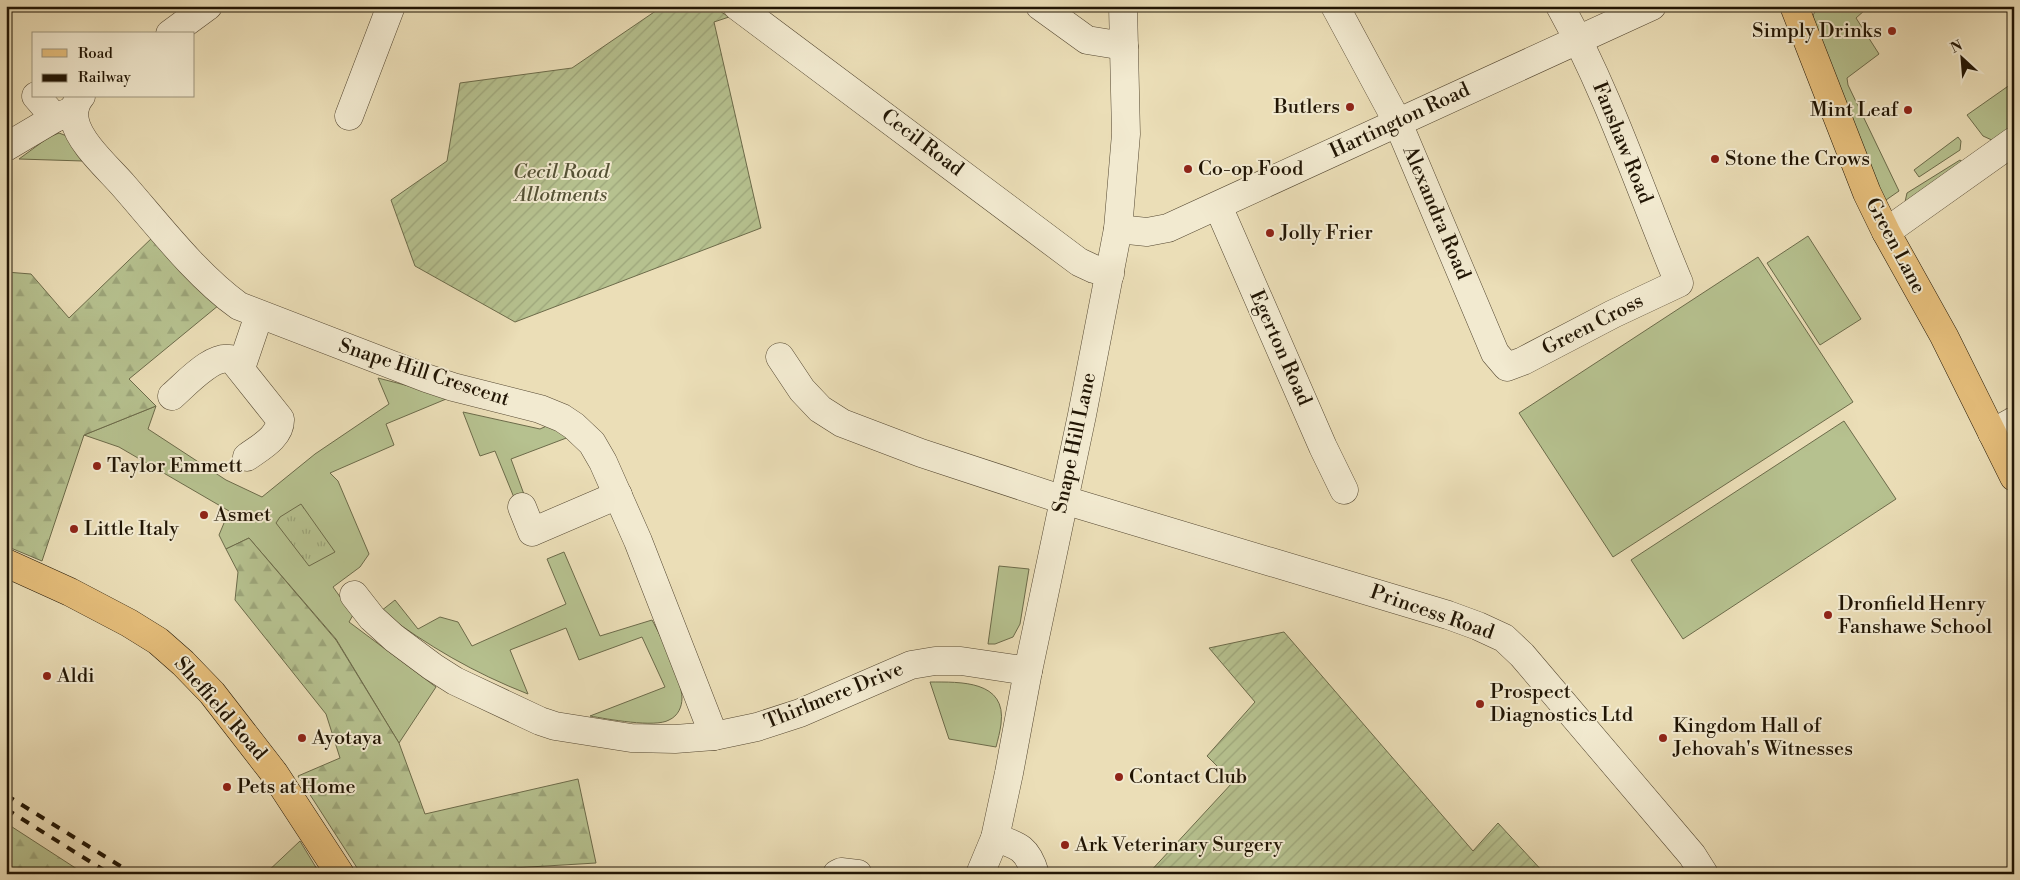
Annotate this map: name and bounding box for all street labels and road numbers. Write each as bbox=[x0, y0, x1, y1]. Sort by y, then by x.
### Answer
street label: Hartington Road bbox=[1326, 77, 1475, 164]
street label: Fanshaw Road bbox=[1586, 79, 1658, 208]
street label: Cecil Road bbox=[876, 104, 969, 183]
street label: Alexandra Road bbox=[1396, 141, 1476, 284]
street label: Green Lane bbox=[1859, 194, 1931, 298]
street label: Egerton Road bbox=[1243, 286, 1317, 410]
street label: Green Cross bbox=[1538, 289, 1648, 361]
street label: Snape Hill Crescent bbox=[335, 334, 513, 412]
street label: Snape Hill Lane bbox=[1048, 370, 1102, 516]
street label: Princess Road bbox=[1367, 580, 1498, 646]
street label: Sheffield Road bbox=[168, 652, 272, 766]
street label: Thirlmere Drive bbox=[761, 657, 907, 735]

